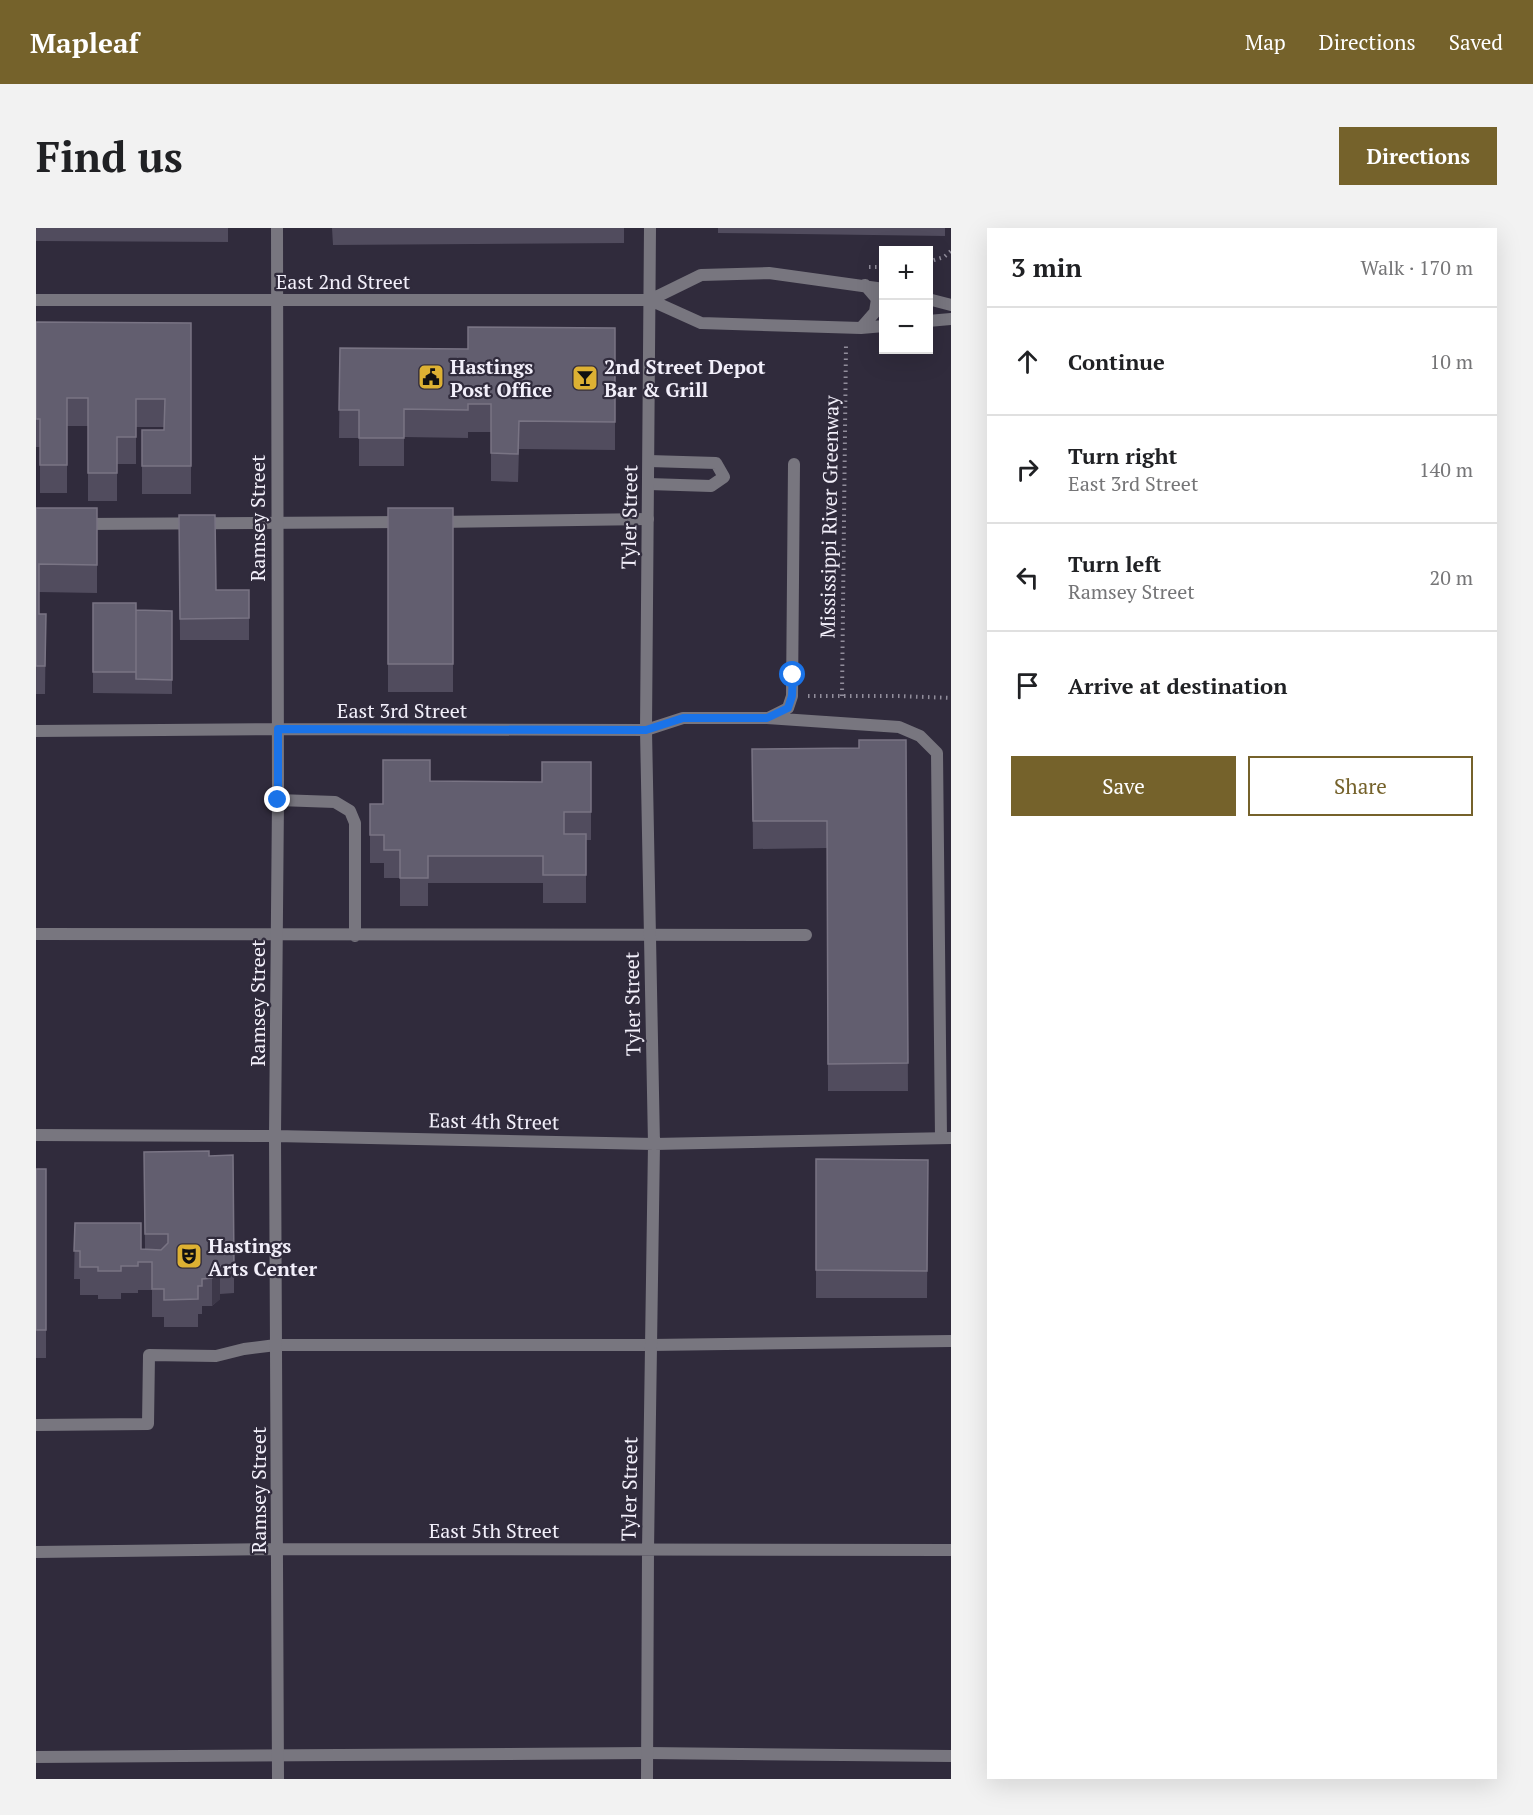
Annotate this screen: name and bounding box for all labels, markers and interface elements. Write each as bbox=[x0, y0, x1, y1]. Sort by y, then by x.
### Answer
text: Mapleaf bbox=[30, 24, 139, 61]
text: Map bbox=[1245, 28, 1286, 56]
text: Directions bbox=[1319, 28, 1416, 56]
text: Saved bbox=[1449, 28, 1503, 56]
button: Directions bbox=[1339, 127, 1497, 185]
text: Find us bbox=[36, 128, 183, 184]
map controls bbox=[879, 246, 933, 354]
button: + bbox=[879, 246, 933, 300]
text: 3 min bbox=[1011, 250, 1082, 284]
text: Walk · 170 m bbox=[1361, 254, 1473, 281]
street label: East 2nd Street bbox=[276, 268, 411, 295]
button: − bbox=[879, 300, 933, 354]
icon: ahead bbox=[1011, 345, 1044, 378]
text: Continue bbox=[1068, 347, 1165, 376]
text: 10 m bbox=[1430, 348, 1473, 375]
place label: Hastings Post Office bbox=[450, 353, 553, 403]
place label: 2nd Street Depot Bar & Grill bbox=[604, 353, 766, 403]
public building icon: Hastings Post Office bbox=[416, 362, 446, 392]
bar icon: 2nd Street Depot Bar & Grill bbox=[570, 363, 600, 393]
street label: Mississippi River Greenway bbox=[813, 394, 845, 639]
text: Turn right bbox=[1068, 441, 1177, 470]
icon: right bbox=[1011, 453, 1044, 486]
street label: Ramsey Street bbox=[244, 454, 271, 581]
text: 140 m bbox=[1419, 456, 1473, 483]
street label: Tyler Street bbox=[615, 464, 643, 569]
text: East 3rd Street bbox=[1068, 470, 1198, 497]
text: Turn left bbox=[1068, 549, 1161, 578]
icon: left bbox=[1011, 561, 1044, 594]
text: 20 m bbox=[1430, 564, 1473, 591]
text: Ramsey Street bbox=[1068, 578, 1195, 605]
route start bbox=[779, 661, 805, 687]
icon: arrive bbox=[1011, 669, 1044, 702]
text: Arrive at destination bbox=[1068, 671, 1287, 700]
street label: East 3rd Street bbox=[337, 697, 468, 724]
button: Save bbox=[1011, 756, 1236, 816]
button: Share bbox=[1248, 756, 1473, 816]
route end bbox=[264, 786, 290, 812]
street label: Ramsey Street bbox=[244, 939, 271, 1066]
street label: Tyler Street bbox=[618, 951, 646, 1056]
street label: East 4th Street bbox=[428, 1106, 560, 1136]
place label: Hastings Arts Center bbox=[208, 1232, 318, 1282]
theatre icon: Hastings Arts Center bbox=[174, 1241, 204, 1271]
street label: Ramsey Street bbox=[245, 1426, 272, 1553]
street label: Tyler Street bbox=[615, 1436, 643, 1541]
street label: East 5th Street bbox=[429, 1517, 560, 1544]

